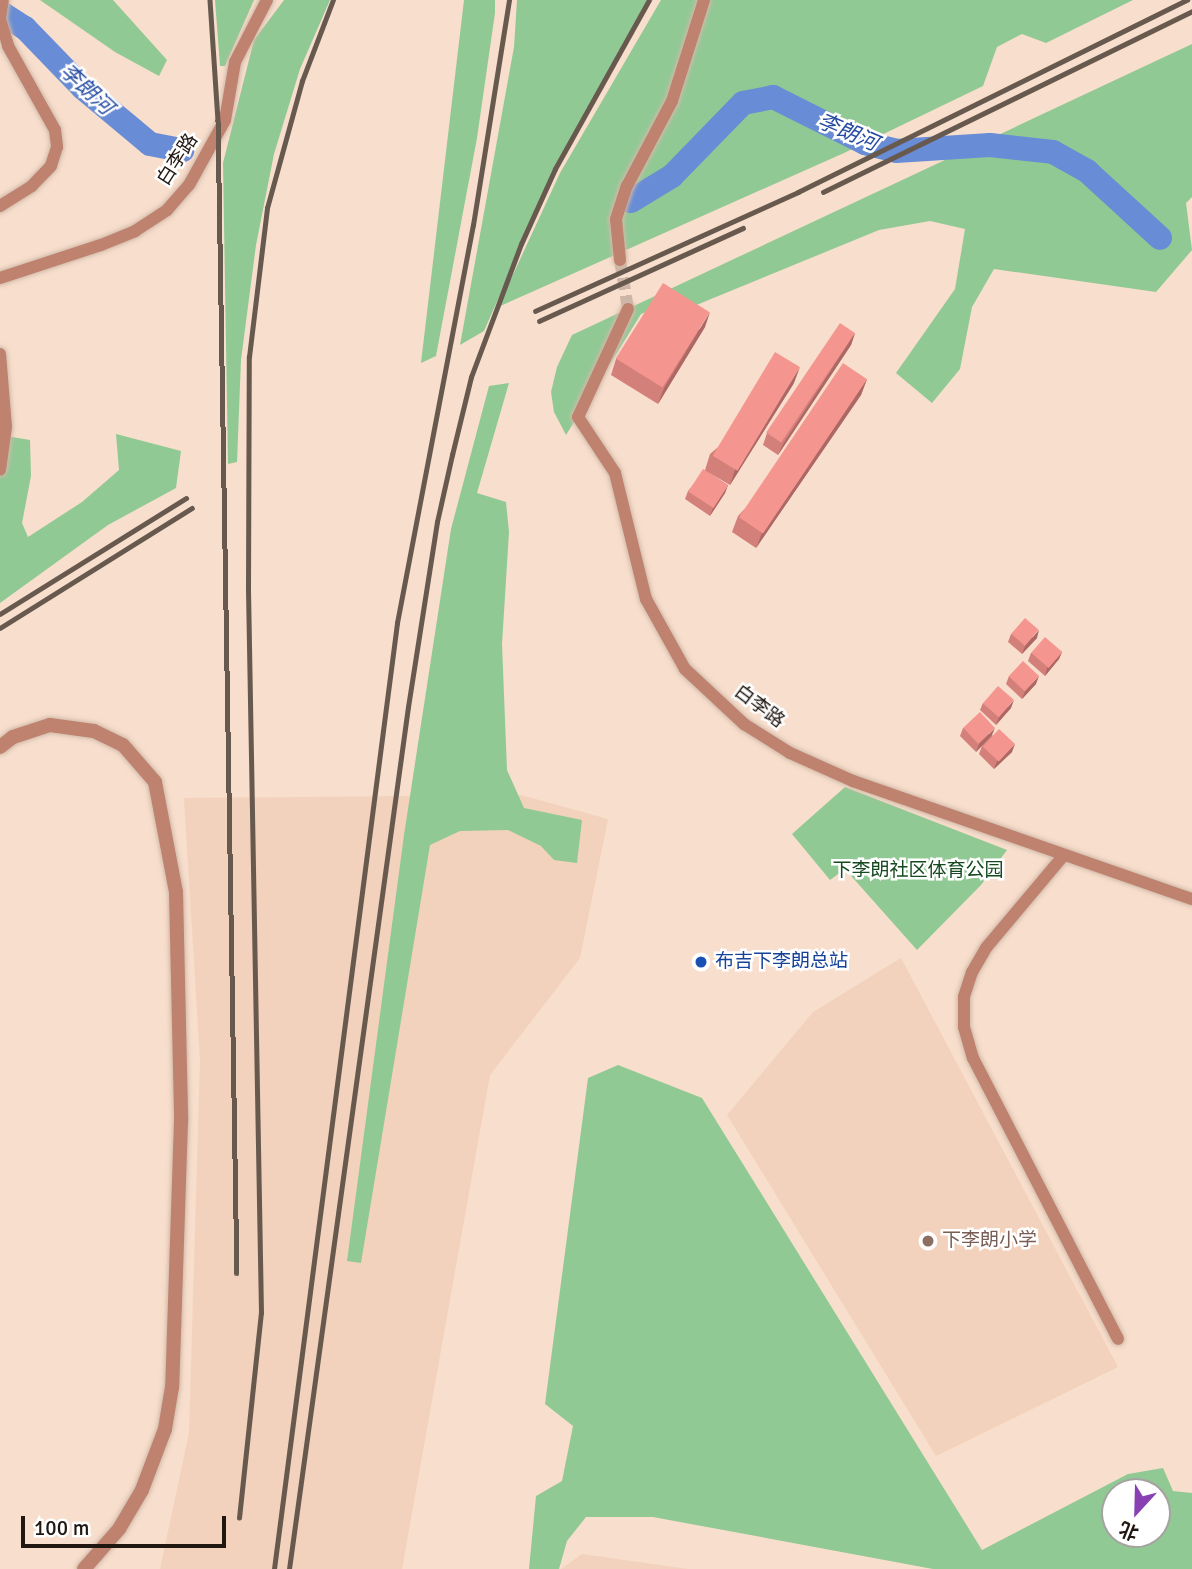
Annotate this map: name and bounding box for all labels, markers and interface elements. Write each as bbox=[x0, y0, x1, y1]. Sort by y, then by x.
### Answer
water label: 李朗河 bbox=[55, 58, 119, 120]
water label: 李朗河 bbox=[814, 108, 882, 156]
street label: 白李路 bbox=[153, 130, 203, 190]
street label: 白李路 bbox=[729, 681, 789, 733]
park label: 下李朗社区体育公园 bbox=[833, 860, 1003, 882]
place label: 布吉下李朗总站 bbox=[715, 951, 848, 973]
marker: 布吉下李朗总站 bbox=[693, 954, 709, 970]
place label: 下李朗小学 bbox=[942, 1230, 1037, 1252]
marker: 下李朗小学 bbox=[920, 1233, 936, 1249]
north arrow bbox=[1101, 1478, 1171, 1548]
scale bar bbox=[24, 1502, 229, 1546]
text: 100 m bbox=[34, 1515, 89, 1541]
text: 北 bbox=[1116, 1516, 1142, 1545]

